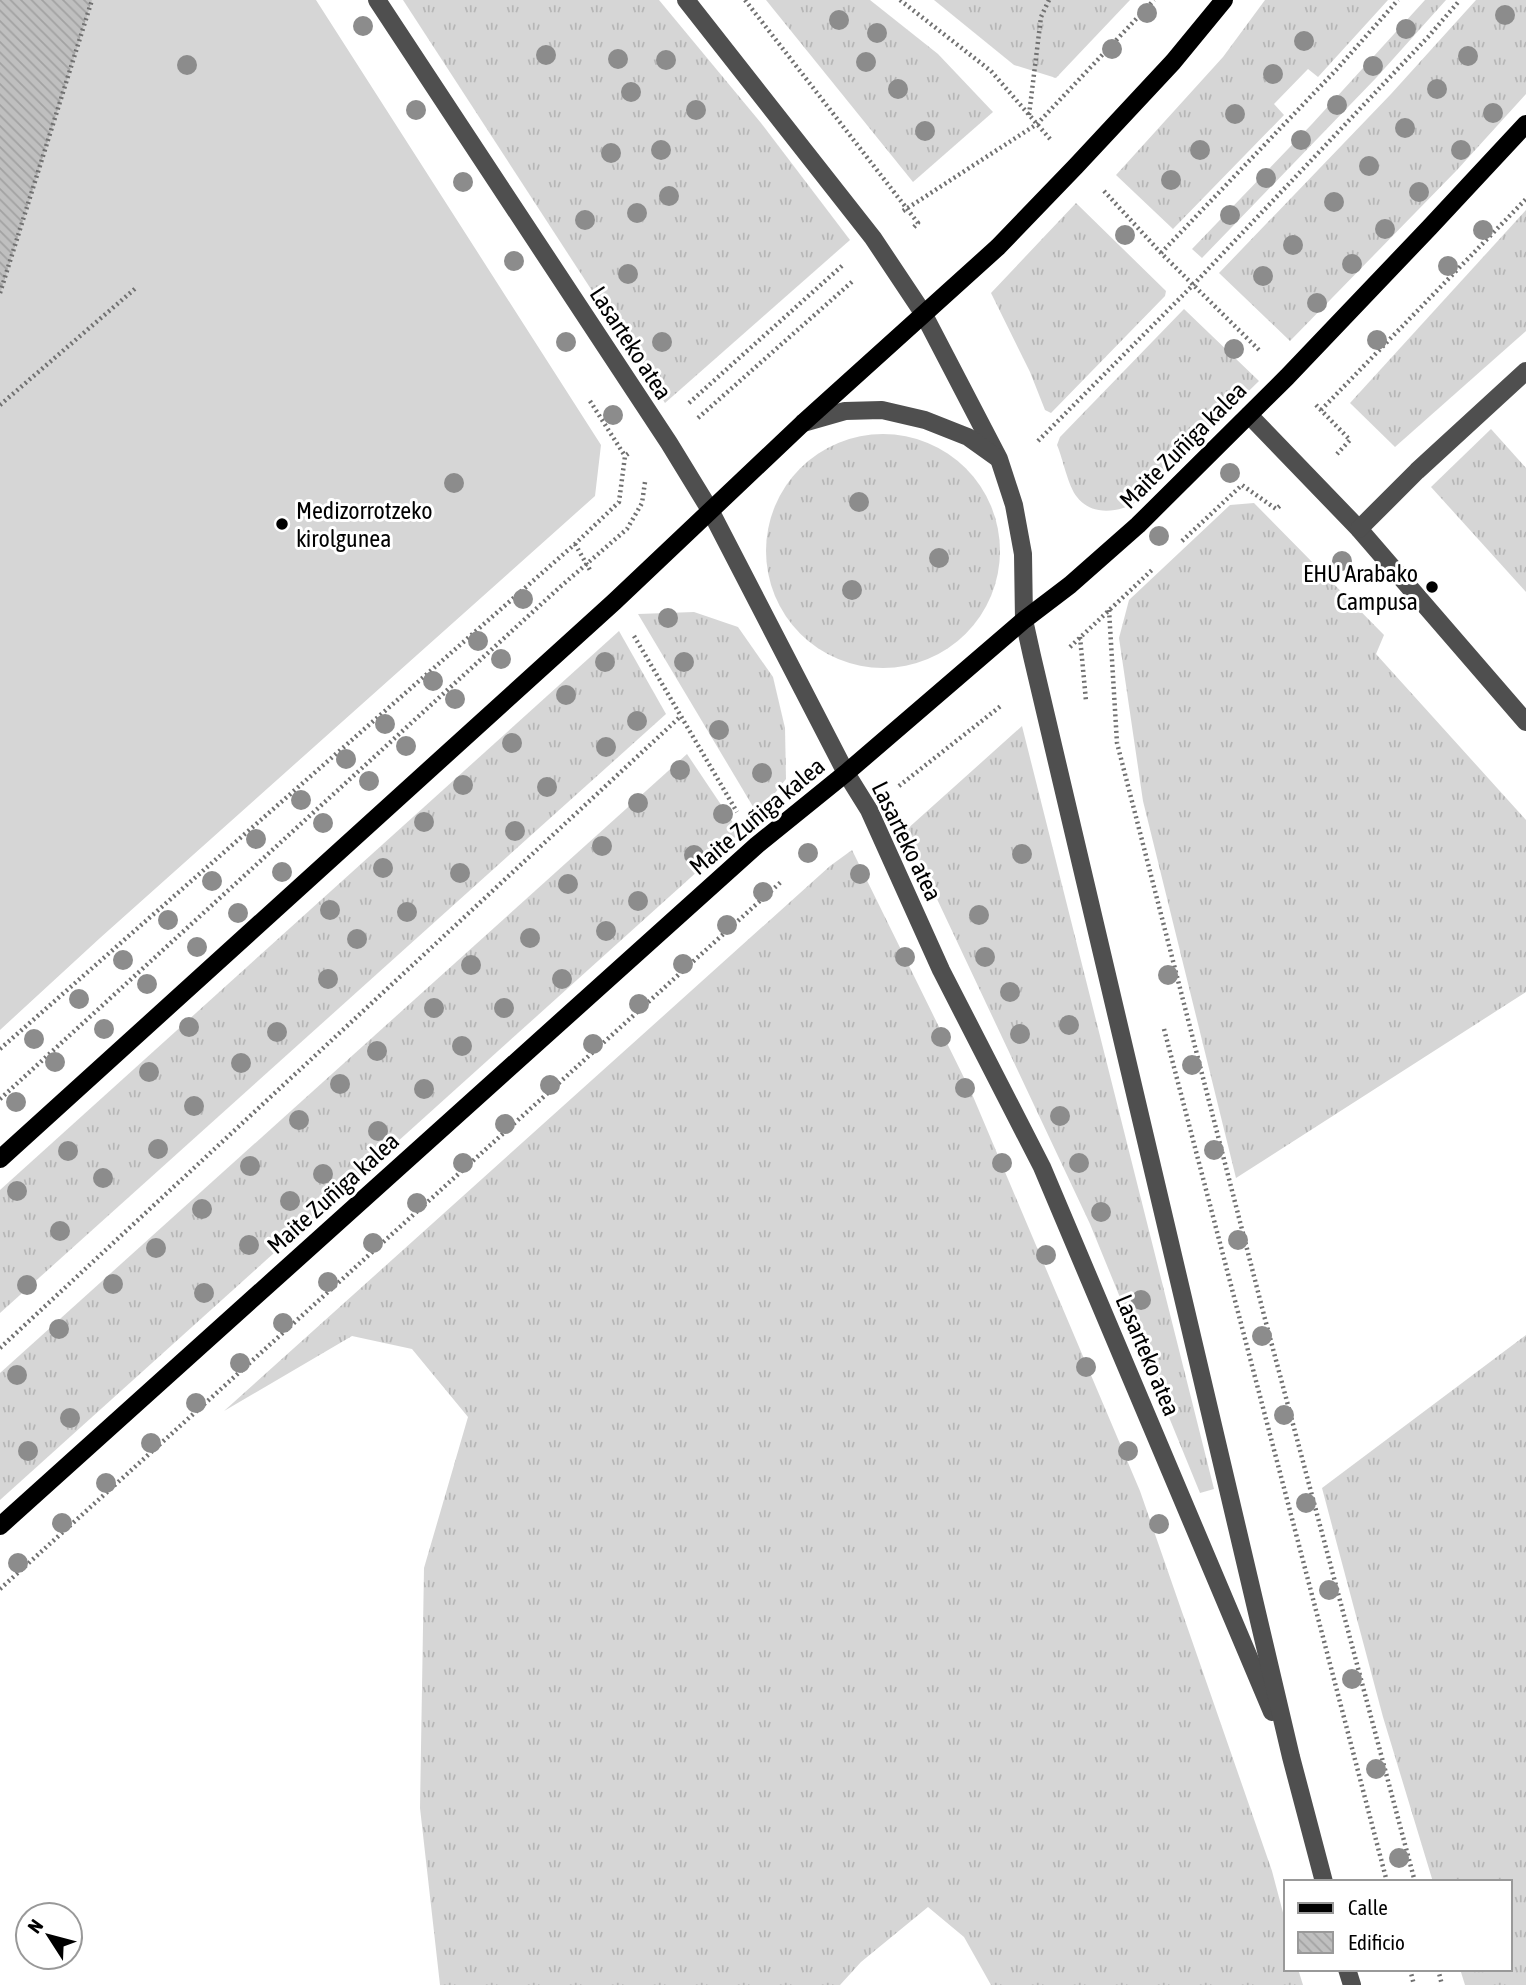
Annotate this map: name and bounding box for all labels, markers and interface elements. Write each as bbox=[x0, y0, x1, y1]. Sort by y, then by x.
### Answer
street label: Lasarteko atea bbox=[585, 282, 677, 404]
street label: Maite Zuñiga kalea bbox=[1114, 376, 1252, 514]
place label: Medizorrotzeko kirolgunea bbox=[296, 497, 432, 552]
marker: Medizorrotzeko kirolgunea bbox=[274, 516, 290, 532]
place label: EHU Arabako Campusa bbox=[1303, 560, 1418, 615]
marker: EHU Arabako Campusa bbox=[1424, 579, 1440, 595]
street label: Maite Zuñiga kalea bbox=[684, 752, 830, 880]
street label: Lasarteko atea bbox=[867, 777, 947, 905]
street label: Maite Zuñiga kalea bbox=[262, 1127, 404, 1259]
street label: Lasarteko atea bbox=[1110, 1290, 1186, 1420]
legend bbox=[1284, 1880, 1512, 1971]
text: Calle bbox=[1348, 1895, 1388, 1919]
north arrow bbox=[14, 1901, 84, 1971]
text: N bbox=[23, 1915, 47, 1937]
text: Edificio bbox=[1348, 1930, 1405, 1954]

